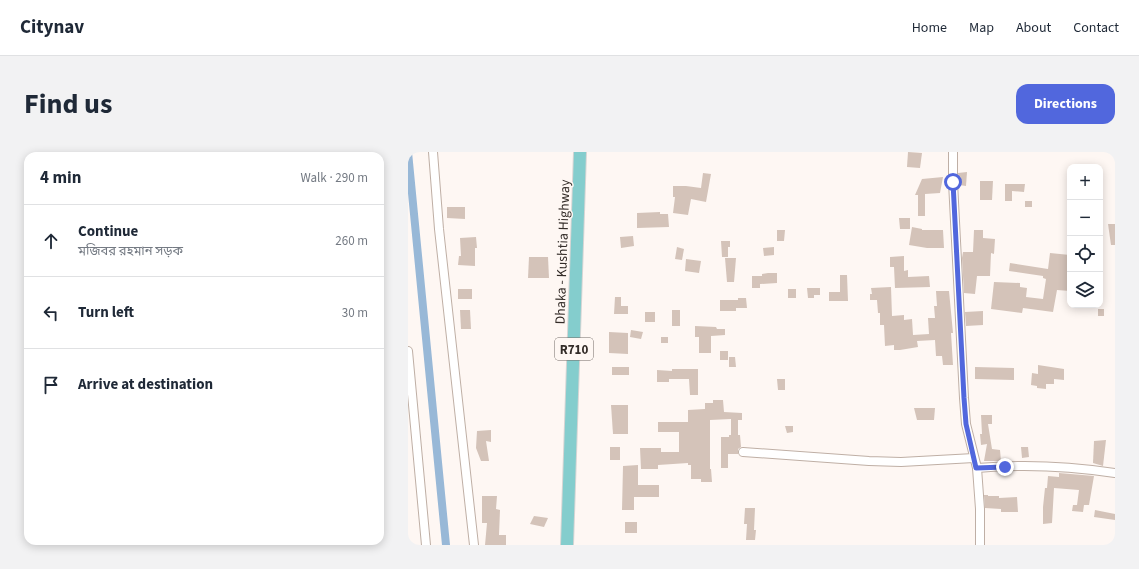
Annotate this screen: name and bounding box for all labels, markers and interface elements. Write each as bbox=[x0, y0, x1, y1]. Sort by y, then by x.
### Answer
text: Citynav bbox=[20, 14, 84, 41]
text: Home bbox=[912, 18, 947, 38]
text: Map bbox=[969, 18, 994, 38]
text: About bbox=[1016, 18, 1051, 38]
text: Contact bbox=[1073, 18, 1119, 38]
text: Find us bbox=[24, 84, 112, 124]
button: Directions bbox=[1016, 84, 1115, 124]
map controls bbox=[1067, 164, 1103, 308]
button: + bbox=[1067, 164, 1103, 200]
text: 4 min bbox=[40, 166, 81, 190]
text: Walk · 290 m bbox=[300, 169, 368, 187]
route start bbox=[944, 173, 962, 191]
street label: Dhaka - Kushtia Highway bbox=[550, 179, 576, 325]
button: − bbox=[1067, 200, 1103, 236]
text: Continue bbox=[78, 221, 138, 242]
icon: ahead bbox=[40, 230, 62, 252]
text: 260 m bbox=[335, 232, 368, 250]
button: locate bbox=[1067, 236, 1103, 272]
text: মজিবর রহমান সড়ক bbox=[78, 242, 183, 260]
button: layers bbox=[1067, 272, 1103, 308]
icon: left bbox=[40, 302, 62, 324]
text: Turn left bbox=[78, 302, 134, 323]
text: 30 m bbox=[342, 304, 368, 322]
road number: R710 bbox=[555, 338, 593, 360]
icon: arrive bbox=[40, 374, 62, 396]
text: Arrive at destination bbox=[78, 374, 213, 395]
route end bbox=[996, 458, 1014, 476]

